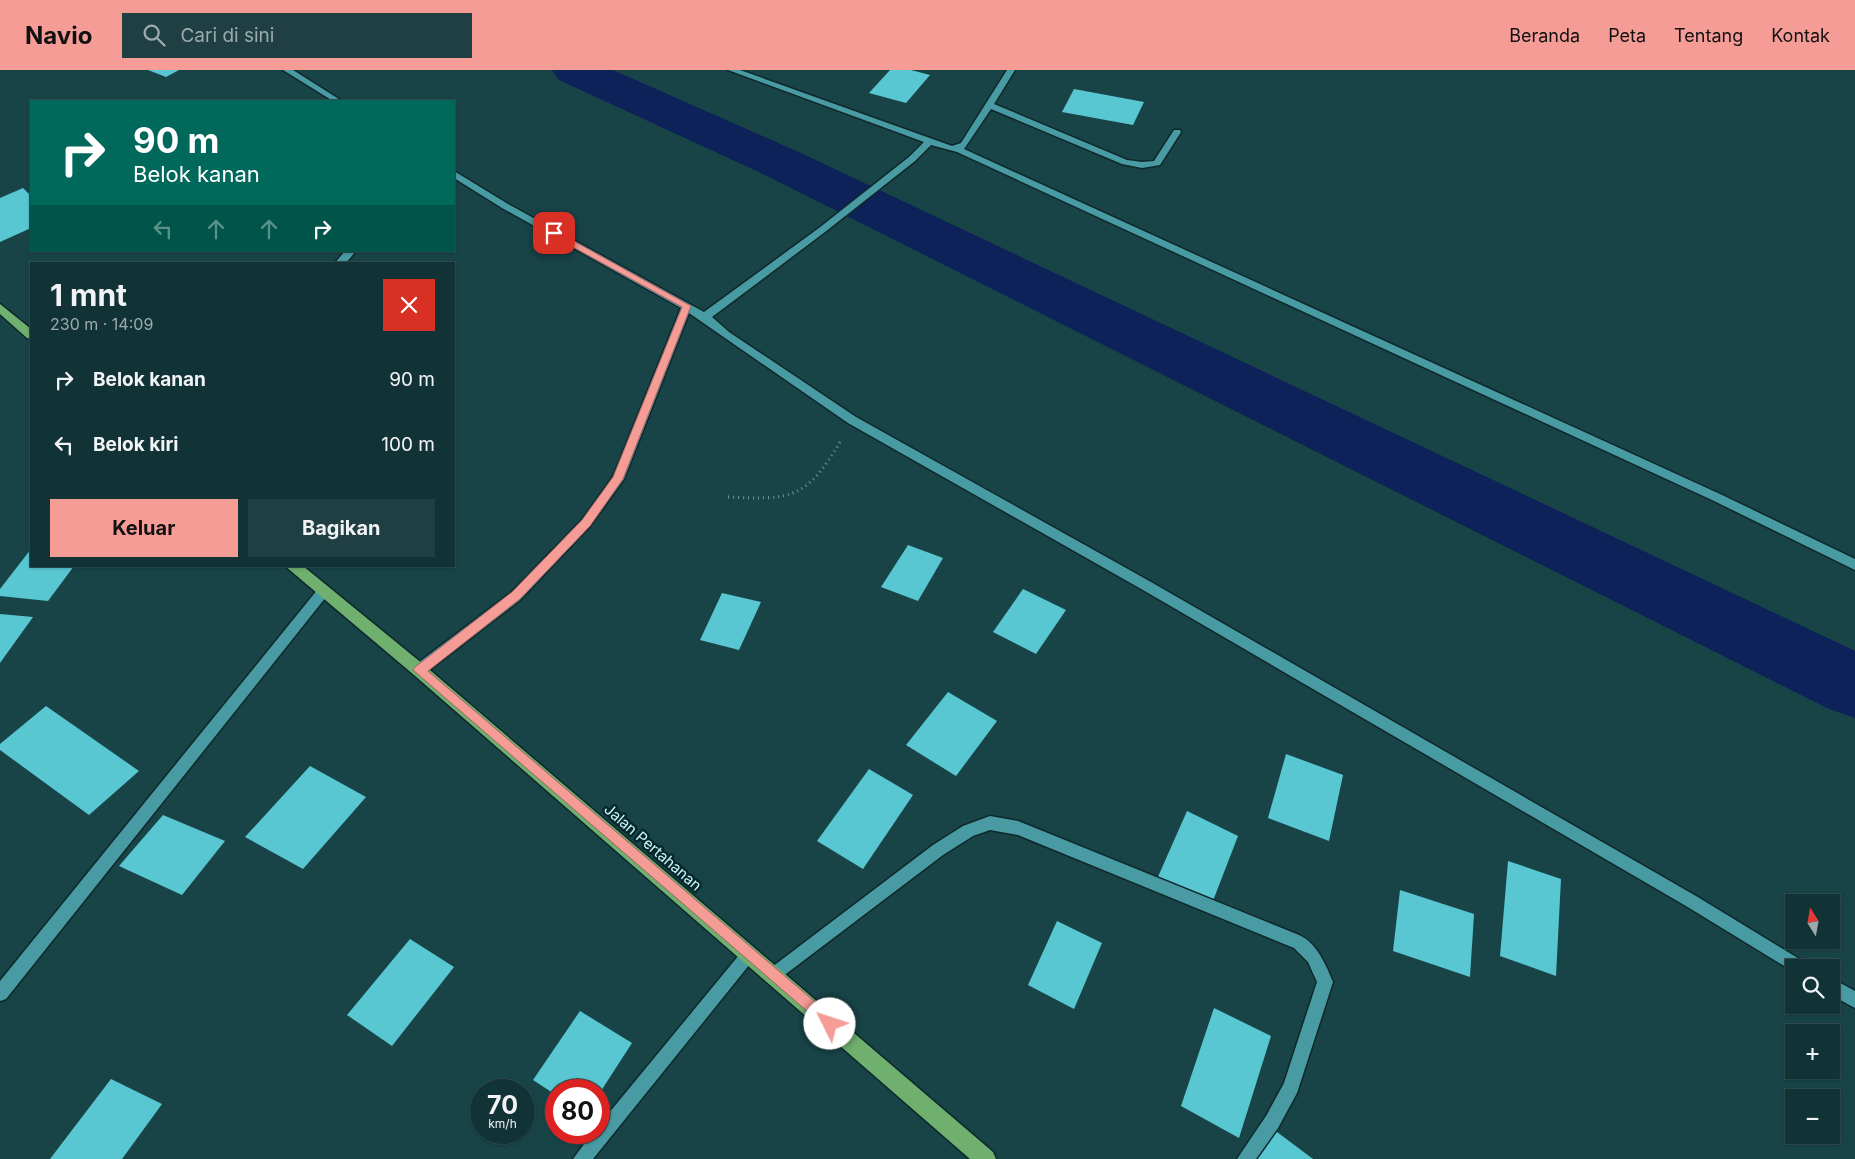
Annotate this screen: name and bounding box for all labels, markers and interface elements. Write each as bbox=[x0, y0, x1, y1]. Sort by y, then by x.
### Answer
search box bbox=[122, 13, 472, 58]
text: Navio bbox=[25, 21, 92, 50]
icon: search bbox=[140, 21, 168, 49]
text: Cari di sini bbox=[180, 24, 274, 47]
text: Beranda bbox=[1509, 25, 1580, 46]
text: Peta bbox=[1608, 25, 1646, 46]
text: Tentang bbox=[1674, 25, 1743, 46]
text: Kontak bbox=[1771, 25, 1830, 46]
text: 90 m bbox=[133, 119, 220, 161]
icon: right bbox=[50, 120, 115, 185]
text: Belok kanan bbox=[133, 161, 260, 187]
pin bbox=[533, 212, 575, 254]
icon: left bbox=[149, 215, 177, 243]
icon: ahead bbox=[202, 215, 230, 243]
icon: ahead bbox=[255, 215, 283, 243]
icon: right bbox=[308, 215, 336, 243]
icon: arrive bbox=[540, 219, 568, 247]
text: 1 mnt bbox=[50, 277, 127, 313]
button: close bbox=[383, 279, 435, 331]
text: 230 m · 14:09 bbox=[50, 314, 153, 334]
icon: right bbox=[50, 366, 78, 394]
text: Belok kanan bbox=[93, 368, 206, 391]
text: 90 m bbox=[389, 368, 435, 391]
icon: left bbox=[50, 431, 78, 459]
text: Belok kiri bbox=[93, 433, 178, 456]
text: 100 m bbox=[381, 433, 435, 456]
button: Keluar bbox=[50, 499, 238, 557]
button: Bagikan bbox=[248, 499, 435, 557]
street label: Jalan Pertahanan bbox=[600, 799, 706, 895]
north arrow bbox=[1785, 894, 1840, 949]
map controls bbox=[1785, 894, 1840, 1144]
button: search bbox=[1785, 959, 1840, 1014]
position arrow bbox=[803, 997, 855, 1049]
button: + bbox=[1785, 1024, 1840, 1079]
speed limit sign: 80 bbox=[545, 1079, 610, 1144]
button: − bbox=[1785, 1089, 1840, 1144]
text: 70 bbox=[487, 1090, 518, 1120]
text: km/h bbox=[488, 1116, 517, 1131]

